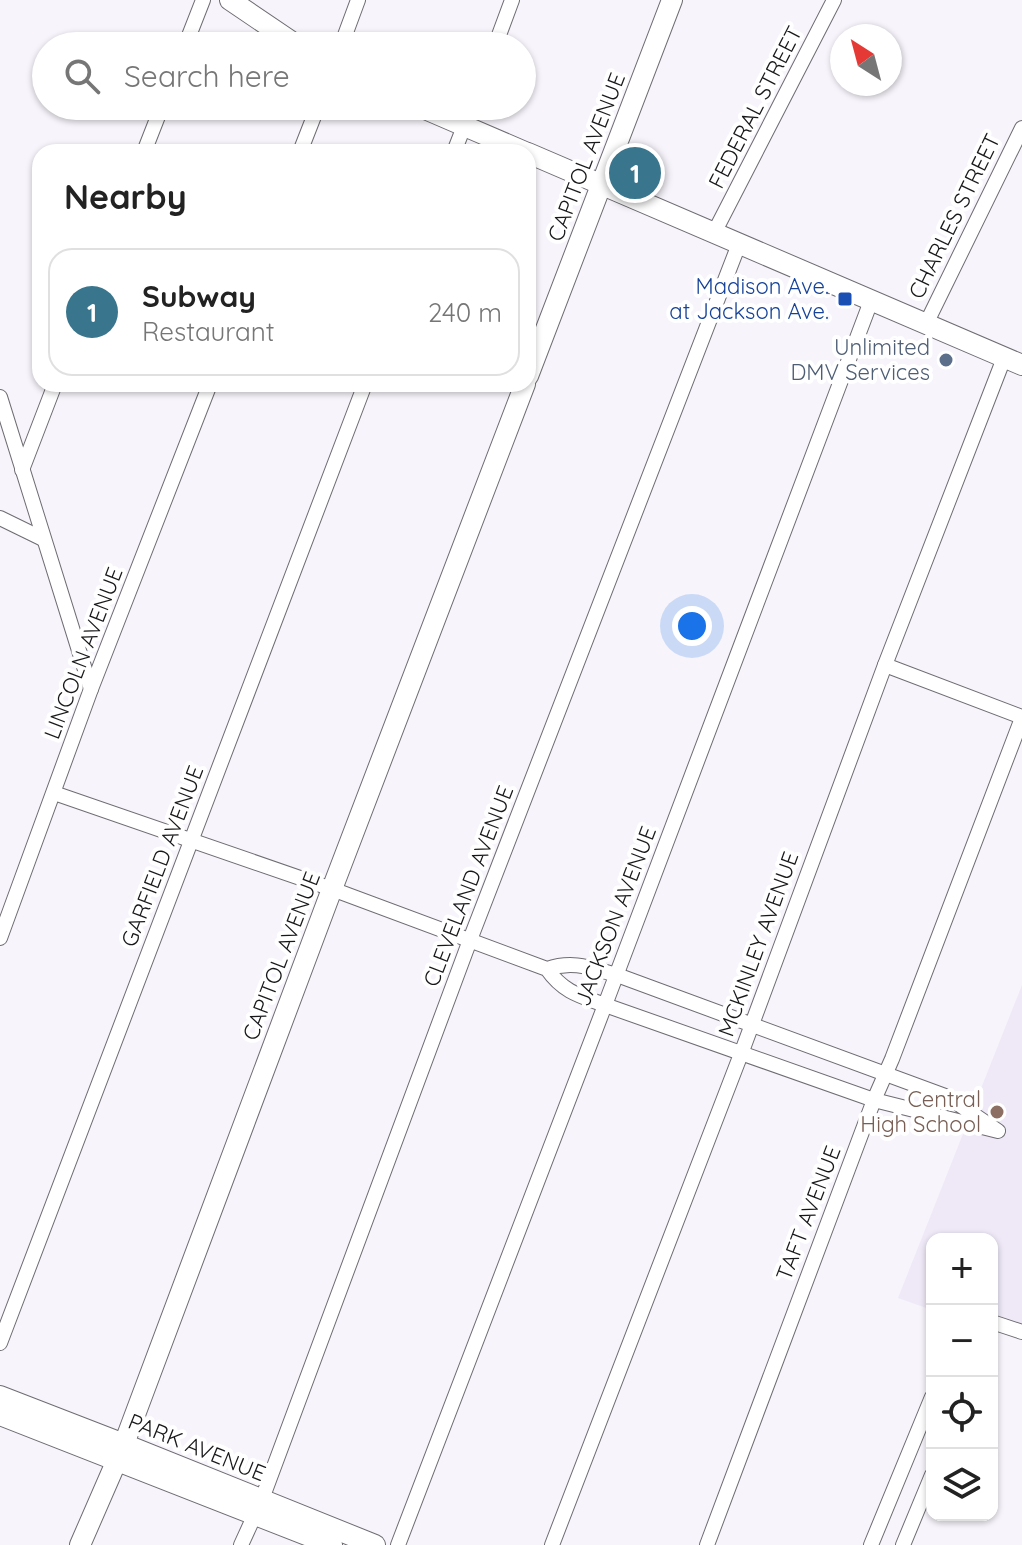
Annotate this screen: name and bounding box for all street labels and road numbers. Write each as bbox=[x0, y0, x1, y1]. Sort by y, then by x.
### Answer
street label: FEDERAL STREET bbox=[702, 21, 808, 193]
street label: CAPITOL AVENUE bbox=[541, 69, 631, 245]
street label: CHARLES STREET bbox=[902, 129, 1006, 303]
street label: LINCOLN AVENUE bbox=[37, 563, 129, 743]
street label: GARFIELD AVENUE bbox=[115, 761, 209, 951]
street label: CLEVELAND AVENUE bbox=[417, 782, 519, 990]
street label: JACKSON AVENUE bbox=[568, 822, 662, 1010]
street label: MCKINLEY AVENUE bbox=[712, 848, 804, 1040]
street label: CAPITOL AVENUE bbox=[236, 868, 326, 1044]
street label: TAFT AVENUE bbox=[769, 1142, 847, 1284]
street label: PARK AVENUE bbox=[124, 1407, 270, 1487]

